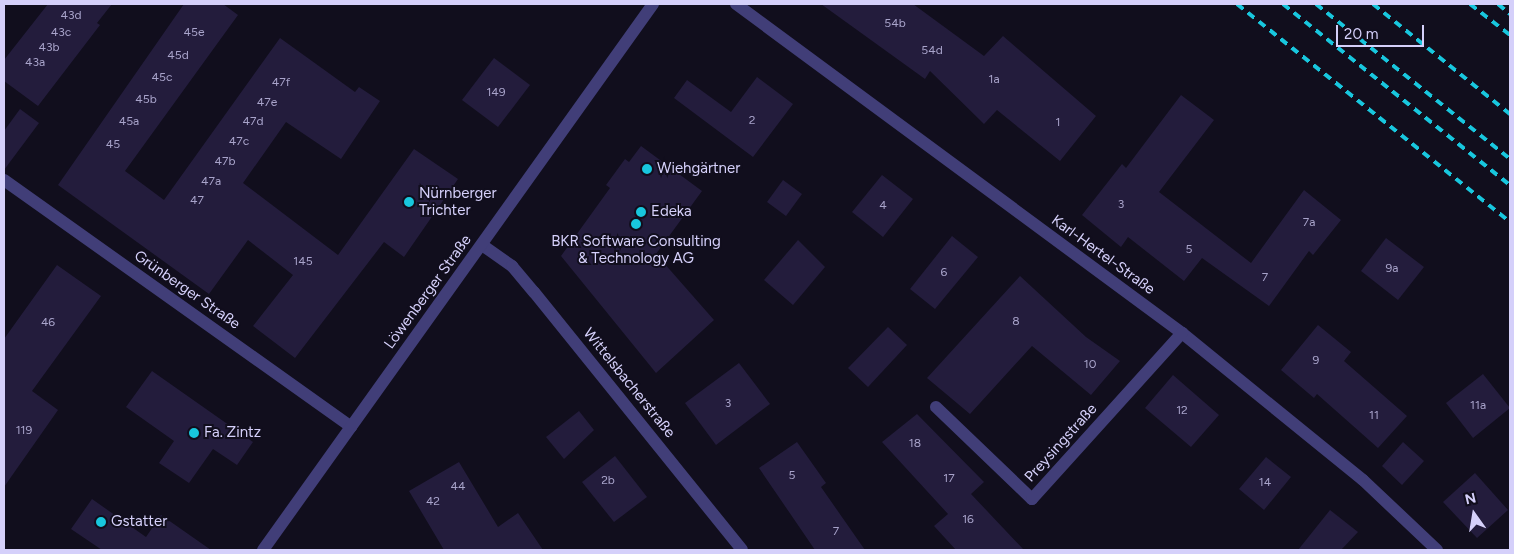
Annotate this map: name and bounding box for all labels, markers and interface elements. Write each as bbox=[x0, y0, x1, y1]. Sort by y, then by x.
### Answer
house number: 43d bbox=[60, 9, 82, 23]
scale bar bbox=[1339, 15, 1426, 47]
house number: 54b bbox=[884, 17, 906, 31]
text: 20 m bbox=[1344, 25, 1378, 43]
house number: 43c bbox=[51, 26, 71, 40]
house number: 45e bbox=[184, 26, 204, 40]
house number: 43b bbox=[38, 41, 60, 55]
house number: 54d bbox=[921, 44, 943, 58]
house number: 45d bbox=[167, 49, 189, 63]
house number: 43a bbox=[25, 56, 45, 70]
house number: 45c bbox=[152, 71, 172, 85]
house number: 1a bbox=[988, 73, 1000, 87]
house number: 47f bbox=[272, 76, 290, 90]
house number: 149 bbox=[486, 86, 506, 100]
house number: 45b bbox=[135, 93, 157, 107]
house number: 47e bbox=[257, 96, 277, 110]
house number: 2 bbox=[749, 114, 755, 128]
house number: 45a bbox=[119, 115, 139, 129]
house number: 47d bbox=[243, 115, 263, 129]
house number: 1 bbox=[1056, 116, 1060, 130]
house number: 47c bbox=[229, 135, 249, 149]
house number: 45 bbox=[106, 138, 120, 152]
house number: 47b bbox=[215, 155, 235, 169]
place label: Wiehgärtner bbox=[657, 160, 740, 178]
marker: Wiehgärtner bbox=[641, 163, 653, 175]
house number: 47a bbox=[201, 175, 221, 189]
place label: Nürnberger Trichter bbox=[419, 184, 497, 219]
house number: 47 bbox=[190, 194, 204, 208]
marker: Nürnberger Trichter bbox=[403, 196, 415, 208]
house number: 3 bbox=[1118, 198, 1124, 212]
house number: 4 bbox=[879, 199, 887, 213]
place label: Edeka bbox=[651, 203, 692, 221]
marker: Edeka bbox=[635, 206, 647, 218]
street label: Karl-Hertel-Straße bbox=[1048, 211, 1158, 299]
house number: 7a bbox=[1303, 216, 1315, 230]
marker: BKR Software Consulting & Technology AG bbox=[630, 218, 642, 230]
street label: Löwenberger Straße bbox=[381, 231, 475, 353]
place label: BKR Software Consulting & Technology AG bbox=[551, 232, 721, 267]
house number: 5 bbox=[1186, 243, 1192, 257]
street label: Grünberger Straße bbox=[131, 247, 243, 333]
house number: 145 bbox=[293, 255, 313, 269]
house number: 9a bbox=[1386, 262, 1398, 276]
house number: 6 bbox=[941, 266, 947, 280]
house number: 7 bbox=[1262, 271, 1268, 285]
house number: 8 bbox=[1012, 315, 1020, 329]
house number: 46 bbox=[41, 316, 55, 330]
street label: Wittelsbacherstraße bbox=[579, 325, 679, 441]
house number: 9 bbox=[1313, 354, 1319, 368]
house number: 10 bbox=[1084, 358, 1096, 372]
house number: 3 bbox=[725, 397, 731, 411]
house number: 11a bbox=[1470, 399, 1486, 413]
street label: Preysingstraße bbox=[1021, 400, 1101, 486]
house number: 12 bbox=[1176, 404, 1188, 418]
house number: 11 bbox=[1369, 409, 1379, 423]
house number: 119 bbox=[16, 424, 32, 438]
place label: Fa. Zintz bbox=[204, 424, 261, 442]
marker: Fa. Zintz bbox=[188, 427, 200, 439]
house number: 18 bbox=[909, 437, 921, 451]
house number: 5 bbox=[789, 469, 795, 483]
house number: 17 bbox=[943, 472, 955, 486]
house number: 2b bbox=[601, 474, 615, 488]
house number: 14 bbox=[1259, 476, 1271, 490]
house number: 44 bbox=[451, 480, 465, 494]
north arrow bbox=[1449, 489, 1499, 539]
text: N bbox=[1463, 489, 1478, 508]
house number: 42 bbox=[426, 495, 440, 509]
place label: Gstatter bbox=[111, 513, 167, 531]
house number: 16 bbox=[962, 513, 974, 527]
marker: Gstatter bbox=[95, 516, 107, 528]
house number: 7 bbox=[833, 525, 839, 539]

